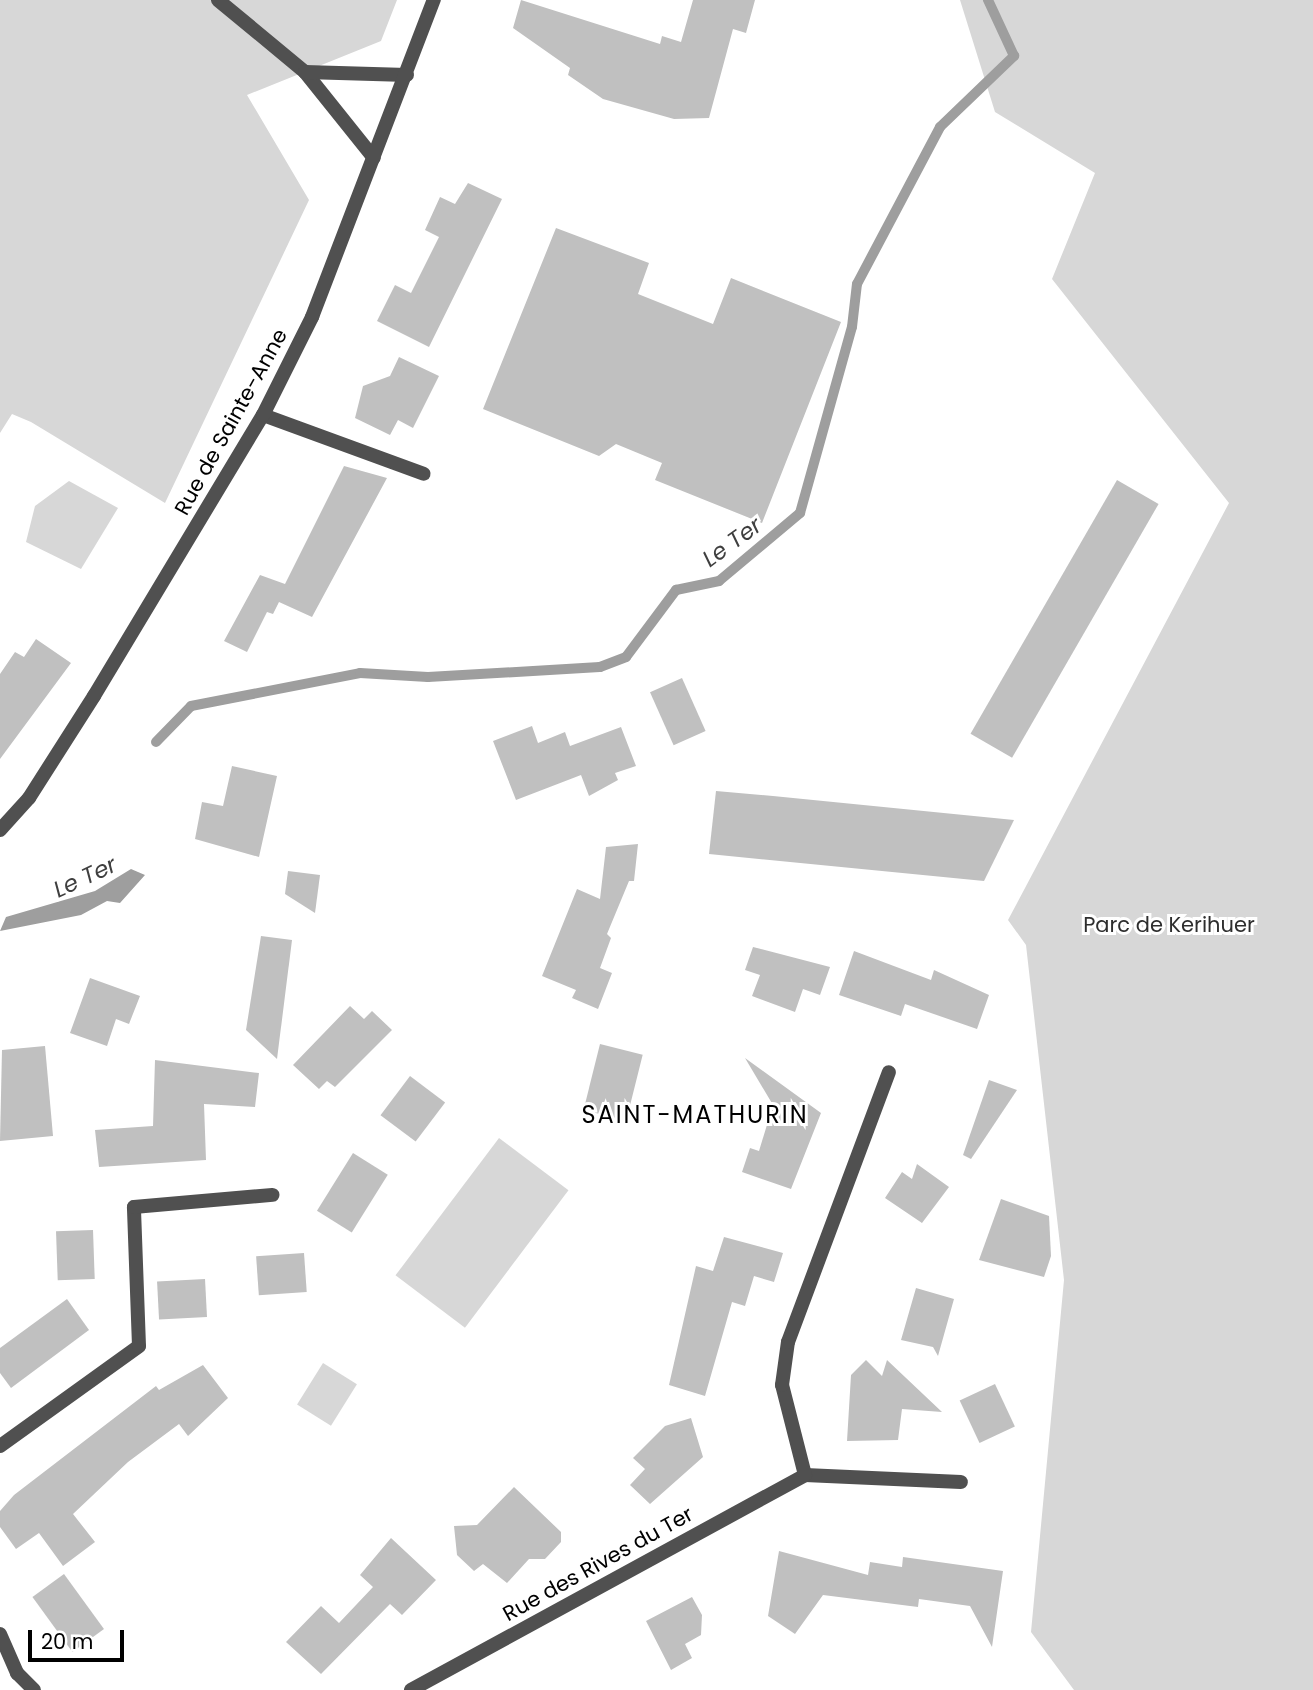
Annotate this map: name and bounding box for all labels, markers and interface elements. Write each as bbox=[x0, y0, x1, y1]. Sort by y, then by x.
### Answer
street label: Rue de Sainte-Anne bbox=[169, 324, 293, 520]
water label: Le Ter bbox=[697, 511, 767, 573]
water label: Le Ter bbox=[49, 850, 121, 904]
park label: Parc de Kerihuer bbox=[1083, 912, 1255, 938]
district label: SAINT-MATHURIN bbox=[583, 1101, 807, 1129]
street label: Rue des Rives du Ter bbox=[499, 1501, 697, 1627]
scale bar bbox=[32, 1616, 128, 1660]
text: 20 m bbox=[41, 1627, 94, 1656]

